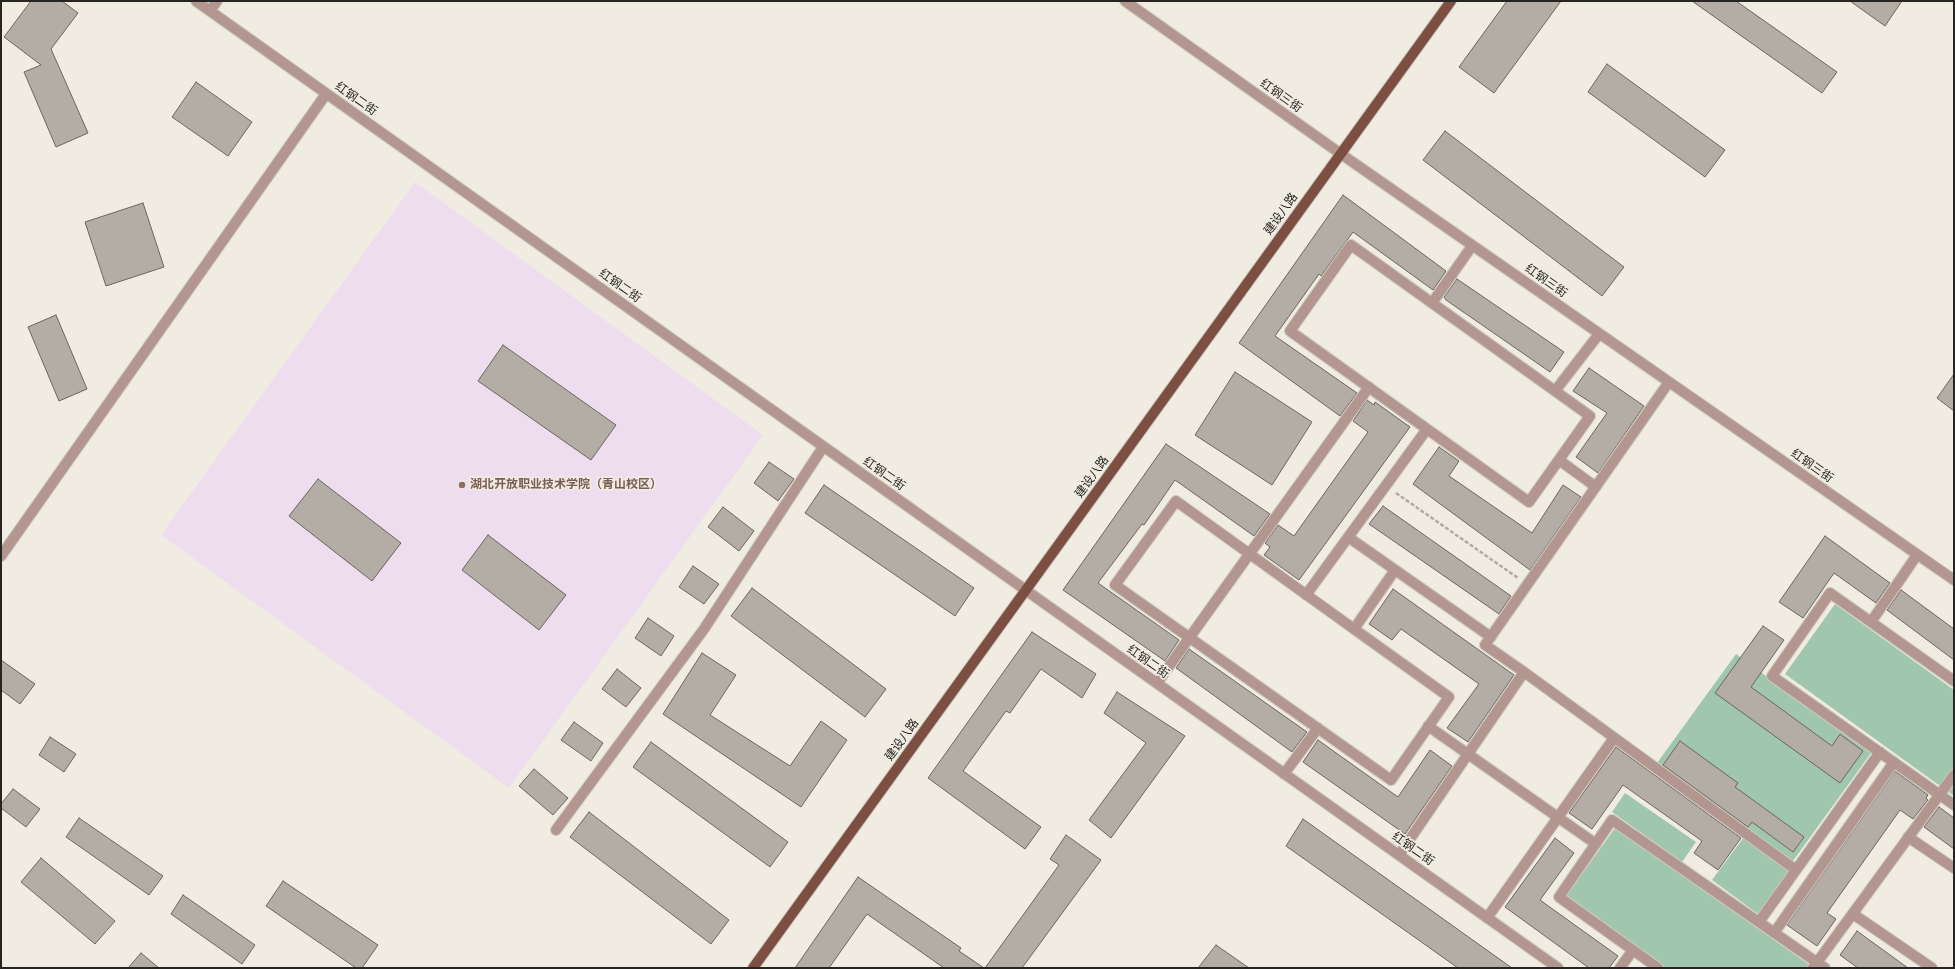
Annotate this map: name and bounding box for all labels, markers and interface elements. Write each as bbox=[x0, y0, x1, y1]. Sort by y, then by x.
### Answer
street label: 红钢三街 bbox=[1257, 76, 1305, 116]
street label: 红钢二街 bbox=[332, 79, 380, 119]
street label: 建设八路 bbox=[1261, 190, 1301, 238]
street label: 红钢三街 bbox=[1522, 261, 1570, 301]
street label: 红钢二街 bbox=[596, 266, 644, 306]
street label: 红钢三街 bbox=[1788, 446, 1836, 486]
street label: 建设八路 bbox=[1072, 453, 1112, 501]
street label: 红钢二街 bbox=[860, 454, 908, 494]
place label: 湖北开放职业技术学院（青山校区） bbox=[470, 478, 662, 492]
marker: 湖北开放职业技术学院（青山校区） bbox=[457, 480, 467, 490]
street label: 红钢二街 bbox=[1124, 642, 1172, 682]
street label: 建设八路 bbox=[882, 716, 922, 764]
street label: 红钢二街 bbox=[1389, 829, 1437, 869]

